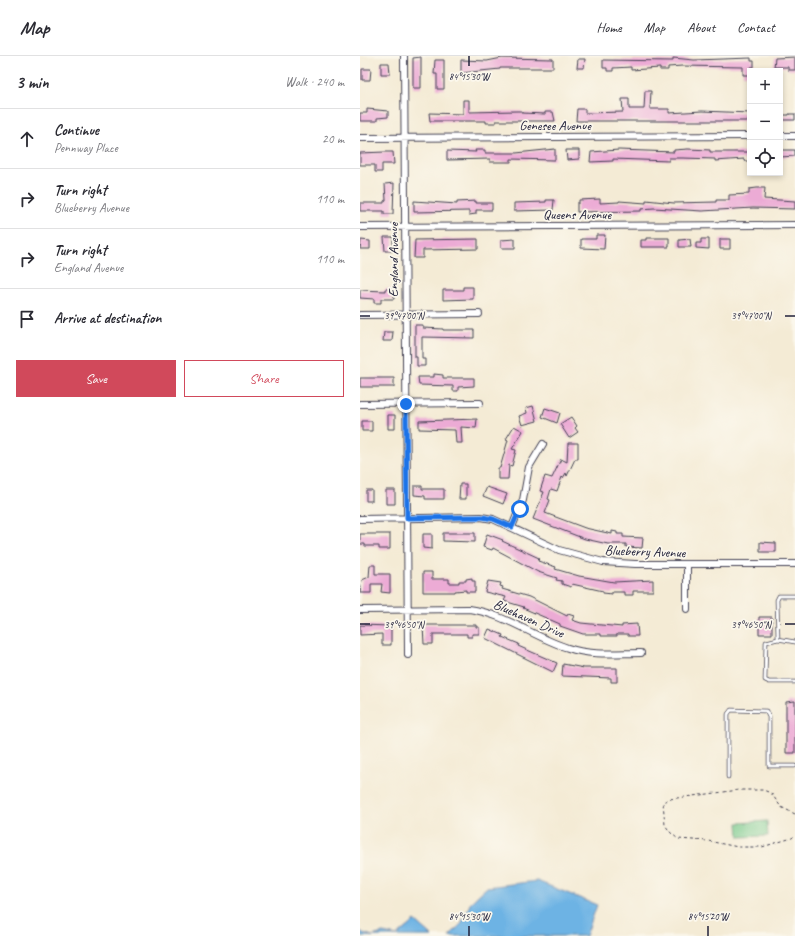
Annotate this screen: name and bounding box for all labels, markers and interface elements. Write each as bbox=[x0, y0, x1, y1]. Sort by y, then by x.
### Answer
text: Map bbox=[20, 16, 50, 40]
text: Home bbox=[596, 19, 622, 36]
text: Map bbox=[644, 19, 665, 36]
text: About bbox=[687, 19, 715, 36]
text: Contact bbox=[737, 19, 775, 36]
map controls bbox=[747, 68, 783, 176]
button: + bbox=[747, 68, 783, 104]
text: 84°15'30"W bbox=[449, 70, 491, 83]
text: 3 min bbox=[16, 72, 49, 93]
text: Walk · 240 m bbox=[285, 74, 344, 90]
button: − bbox=[747, 104, 783, 140]
street label: Genesee Avenue bbox=[519, 117, 592, 134]
text: Continue bbox=[54, 121, 99, 140]
icon: ahead bbox=[16, 128, 38, 150]
text: 20 m bbox=[322, 131, 344, 147]
text: Pennway Place bbox=[54, 140, 118, 156]
button: locate bbox=[747, 140, 783, 176]
text: Turn right bbox=[54, 181, 107, 200]
icon: right bbox=[16, 188, 38, 210]
text: 110 m bbox=[316, 191, 344, 207]
text: Blueberry Avenue bbox=[54, 200, 129, 216]
street label: Queens Avenue bbox=[543, 206, 612, 223]
street label: England Avenue bbox=[385, 221, 402, 297]
text: Turn right bbox=[54, 241, 107, 260]
icon: right bbox=[16, 248, 38, 270]
text: 110 m bbox=[316, 251, 344, 267]
text: England Avenue bbox=[54, 260, 123, 276]
icon: arrive bbox=[16, 308, 38, 330]
text: Arrive at destination bbox=[54, 309, 161, 328]
text: 39°47'00"N bbox=[384, 309, 426, 322]
text: 39°47'00"N bbox=[731, 309, 773, 322]
button: Save bbox=[16, 360, 176, 397]
button: Share bbox=[184, 360, 344, 397]
route end bbox=[397, 395, 415, 413]
route start bbox=[511, 500, 529, 518]
street label: Blueberry Avenue bbox=[604, 542, 687, 561]
street label: Bluehaven Drive bbox=[491, 595, 568, 642]
text: 39°46'50"N bbox=[384, 618, 426, 631]
text: 39°46'50"N bbox=[731, 618, 773, 631]
text: 84°15'30"W bbox=[449, 910, 491, 923]
text: 84°15'20"W bbox=[688, 910, 730, 923]

